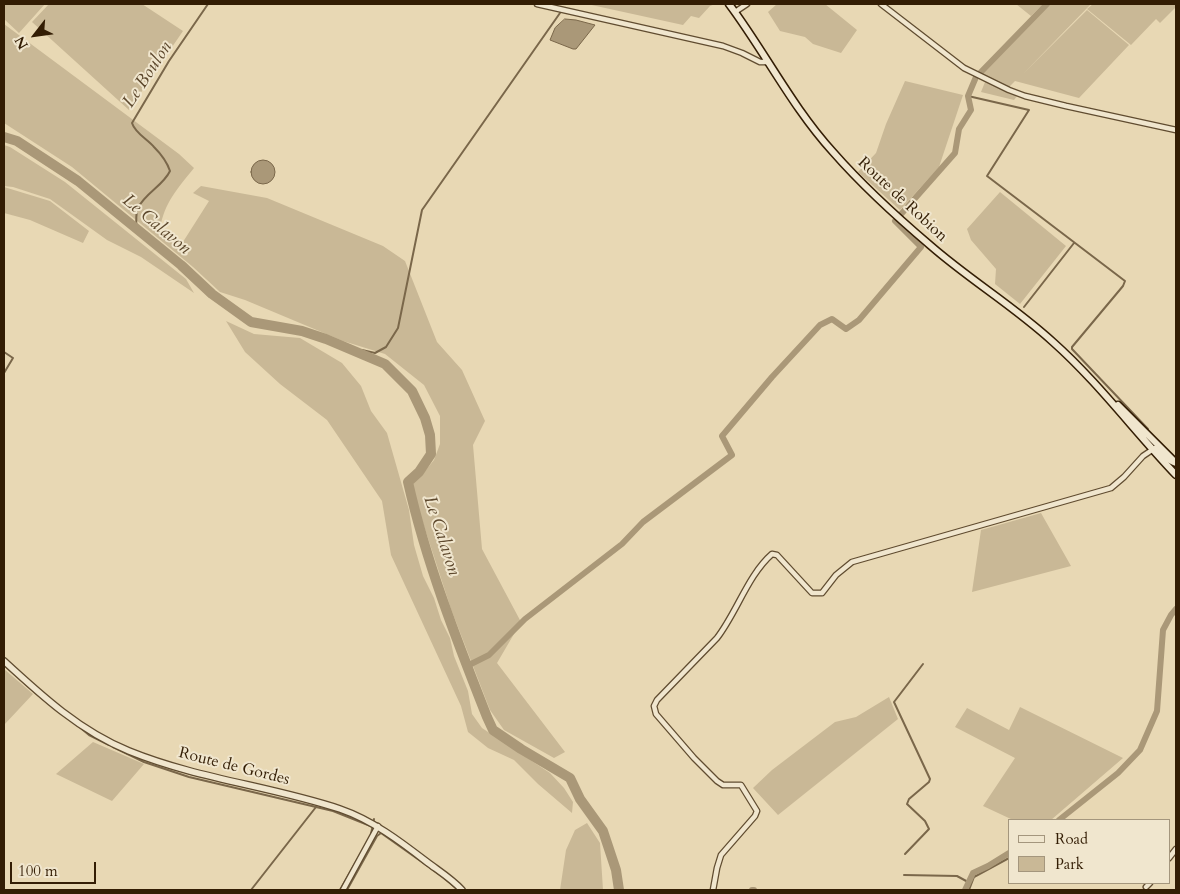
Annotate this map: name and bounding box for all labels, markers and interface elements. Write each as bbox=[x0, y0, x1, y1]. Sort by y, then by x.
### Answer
north arrow bbox=[10, 10, 60, 60]
text: N bbox=[10, 33, 33, 53]
water label: Le Boulon bbox=[119, 38, 177, 112]
street label: Route de Robion bbox=[853, 154, 951, 246]
water label: Le Calavon bbox=[118, 190, 194, 260]
water label: Le Calavon bbox=[418, 494, 464, 578]
street label: Route de Gordes bbox=[177, 744, 291, 790]
legend bbox=[1008, 819, 1170, 884]
text: Road bbox=[1055, 829, 1088, 849]
scale bar bbox=[12, 852, 99, 884]
text: Park bbox=[1055, 854, 1084, 874]
text: 100 m bbox=[18, 861, 58, 881]

